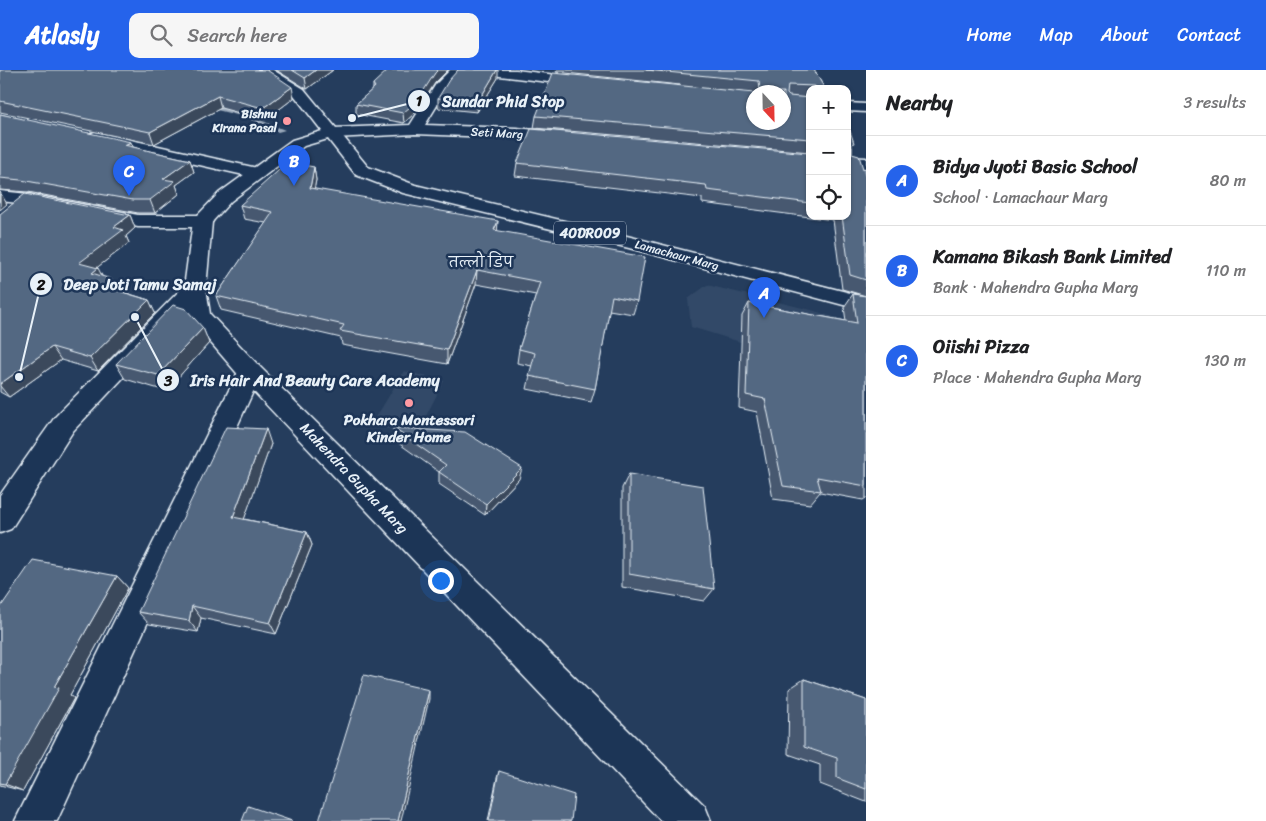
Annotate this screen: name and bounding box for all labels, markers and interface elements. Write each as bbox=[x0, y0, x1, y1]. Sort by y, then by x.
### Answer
search box bbox=[129, 13, 479, 58]
text: Atlasly bbox=[25, 14, 99, 56]
text: Search here bbox=[187, 19, 287, 52]
text: Home bbox=[967, 19, 1012, 51]
text: Map bbox=[1040, 19, 1073, 51]
text: About bbox=[1101, 19, 1149, 51]
text: Contact bbox=[1177, 19, 1241, 51]
icon: search bbox=[147, 21, 175, 49]
text: Nearby bbox=[886, 84, 952, 122]
callout: Sundar Phid Stop bbox=[407, 85, 575, 116]
north arrow bbox=[746, 85, 791, 130]
map controls bbox=[806, 85, 851, 220]
button: + bbox=[806, 85, 851, 130]
text: Sundar Phid Stop bbox=[441, 87, 565, 116]
text: 1 bbox=[416, 88, 423, 114]
text: 3 results bbox=[1183, 88, 1246, 117]
place label: Bishnu Kirana Pasal bbox=[211, 103, 278, 139]
marker: Bishnu Kirana Pasal bbox=[281, 115, 293, 127]
street label: Seti Marg bbox=[470, 121, 524, 145]
button: − bbox=[806, 130, 851, 175]
pin: B bbox=[278, 145, 310, 186]
text: Bidya Jyoti Basic School bbox=[933, 150, 1137, 183]
pin: C bbox=[113, 155, 145, 196]
text: A bbox=[897, 166, 907, 195]
text: 80 m bbox=[1210, 166, 1246, 195]
button: locate bbox=[806, 175, 851, 220]
text: School · Lamachaur Marg bbox=[933, 183, 1108, 212]
road number: 40DR009 bbox=[554, 222, 626, 244]
street label: Lamachaur Marg bbox=[632, 233, 722, 277]
text: Kamana Bikash Bank Limited bbox=[933, 240, 1171, 273]
district label: तल्लो डिप bbox=[448, 250, 514, 275]
text: B bbox=[897, 256, 907, 285]
text: 110 m bbox=[1206, 256, 1246, 285]
callout: Deep Joti Tamu Samaj bbox=[28, 269, 227, 300]
text: Deep Joti Tamu Samaj bbox=[64, 270, 217, 299]
text: 2 bbox=[36, 272, 46, 298]
text: Bank · Mahendra Gupha Marg bbox=[933, 273, 1138, 302]
pin: A bbox=[748, 277, 780, 318]
text: Oiishi Pizza bbox=[933, 330, 1029, 363]
text: C bbox=[897, 346, 907, 375]
text: 130 m bbox=[1204, 346, 1246, 375]
text: Place · Mahendra Gupha Marg bbox=[933, 363, 1142, 392]
callout: Iris Hair And Beauty Care Academy bbox=[155, 365, 450, 396]
text: Iris Hair And Beauty Care Academy bbox=[189, 366, 441, 395]
text: 3 bbox=[163, 368, 173, 394]
marker: Pokhara Montessori Kinder Home bbox=[403, 397, 415, 409]
place label: Pokhara Montessori Kinder Home bbox=[344, 407, 475, 450]
street label: Mahendra Gupha Marg bbox=[293, 416, 415, 540]
your location bbox=[428, 568, 454, 594]

